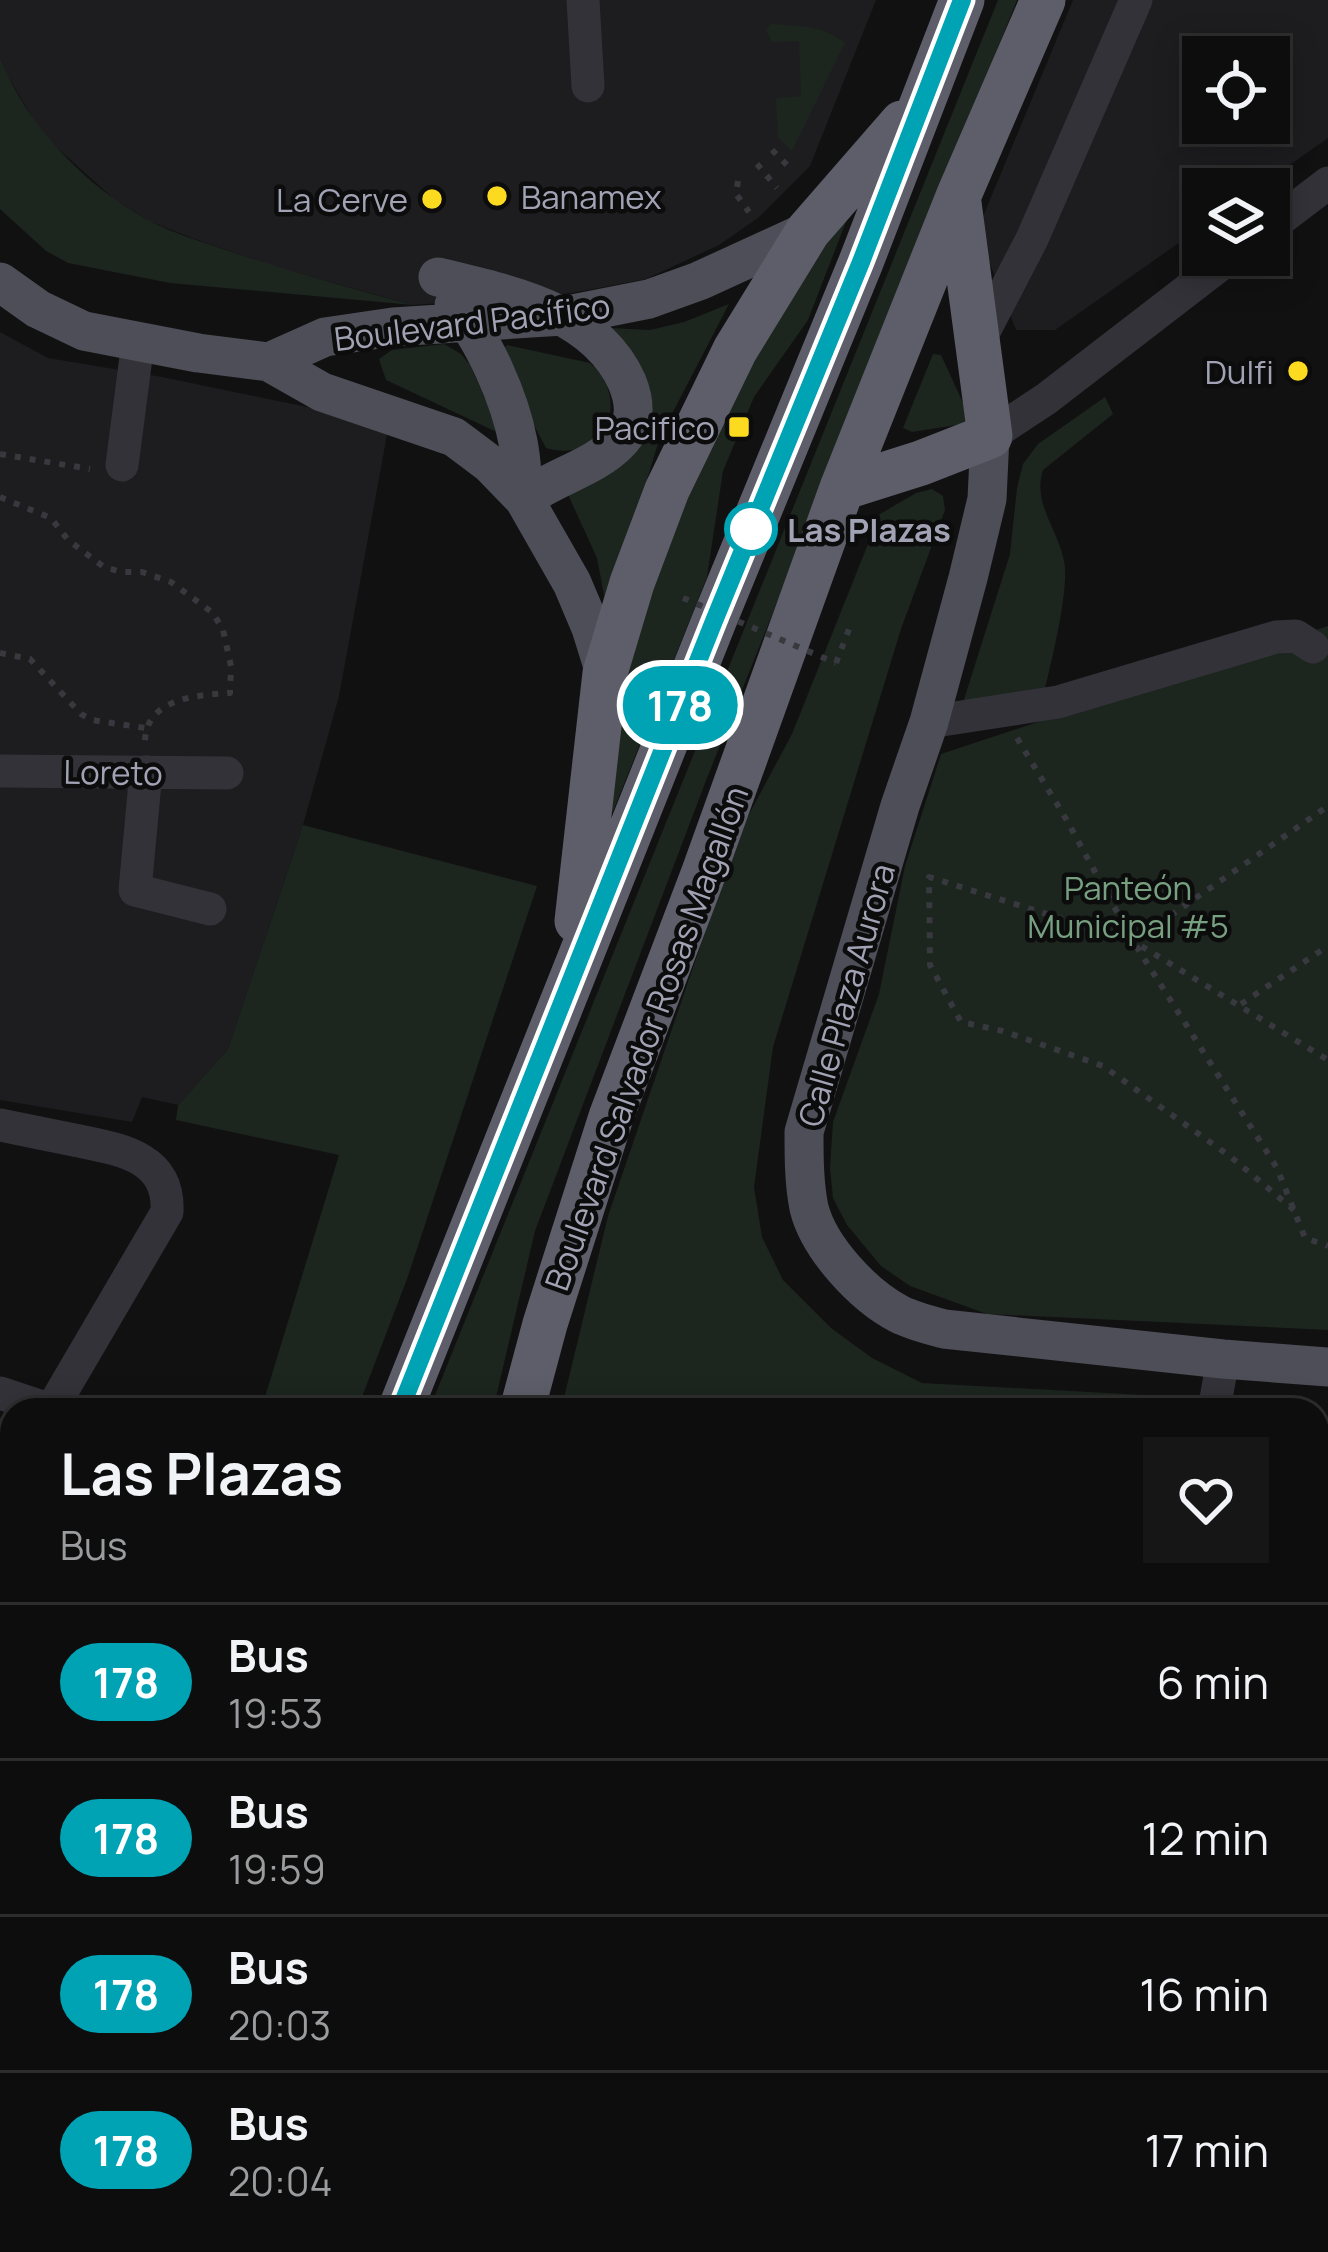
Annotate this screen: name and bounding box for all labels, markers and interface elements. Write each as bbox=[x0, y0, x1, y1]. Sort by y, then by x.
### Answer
map controls bbox=[1182, 36, 1290, 276]
button: locate bbox=[1182, 36, 1290, 144]
button: layers bbox=[1182, 168, 1290, 276]
place label: Banamex bbox=[521, 174, 662, 219]
place label: La Cerve bbox=[276, 177, 408, 222]
marker: Banamex bbox=[484, 183, 510, 209]
marker: La Cerve bbox=[419, 186, 445, 212]
street label: Boulevard Pacífico bbox=[331, 283, 613, 361]
place label: Dulfi bbox=[1205, 349, 1274, 394]
marker: Dulfi bbox=[1285, 358, 1311, 384]
place label: Pacifico bbox=[595, 405, 715, 450]
marker: Pacifico bbox=[726, 414, 752, 440]
marker: Las Plazas bbox=[726, 504, 776, 554]
place label: Las Plazas bbox=[787, 507, 951, 552]
line badge: 178 bbox=[611, 666, 749, 744]
text: 178 bbox=[647, 676, 713, 734]
street label: Loreto bbox=[63, 749, 163, 795]
street label: Boulevard Salvador Rosas Magallón bbox=[534, 780, 758, 1296]
street label: Calle Plaza Aurora bbox=[787, 858, 905, 1132]
park label: Panteón Municipal #5 bbox=[1027, 865, 1229, 948]
text: Las Plazas bbox=[60, 1434, 343, 1512]
button: heart bbox=[1143, 1437, 1269, 1563]
text: Bus bbox=[60, 1518, 128, 1572]
text: Bus bbox=[228, 1624, 309, 1686]
text: 6 min bbox=[1157, 1651, 1269, 1713]
text: 178 bbox=[93, 1653, 159, 1711]
text: 19:53 bbox=[228, 1686, 323, 1740]
text: Bus bbox=[228, 1780, 309, 1842]
text: 12 min bbox=[1141, 1807, 1269, 1869]
text: 178 bbox=[93, 1809, 159, 1867]
text: 19:59 bbox=[228, 1842, 326, 1896]
text: Bus bbox=[228, 1936, 309, 1998]
text: 16 min bbox=[1139, 1963, 1269, 2025]
text: 178 bbox=[93, 1965, 159, 2023]
text: 20:03 bbox=[228, 1998, 331, 2052]
text: Bus bbox=[228, 2092, 309, 2154]
text: 17 min bbox=[1144, 2119, 1269, 2181]
text: 178 bbox=[93, 2121, 159, 2179]
text: 20:04 bbox=[228, 2154, 332, 2208]

